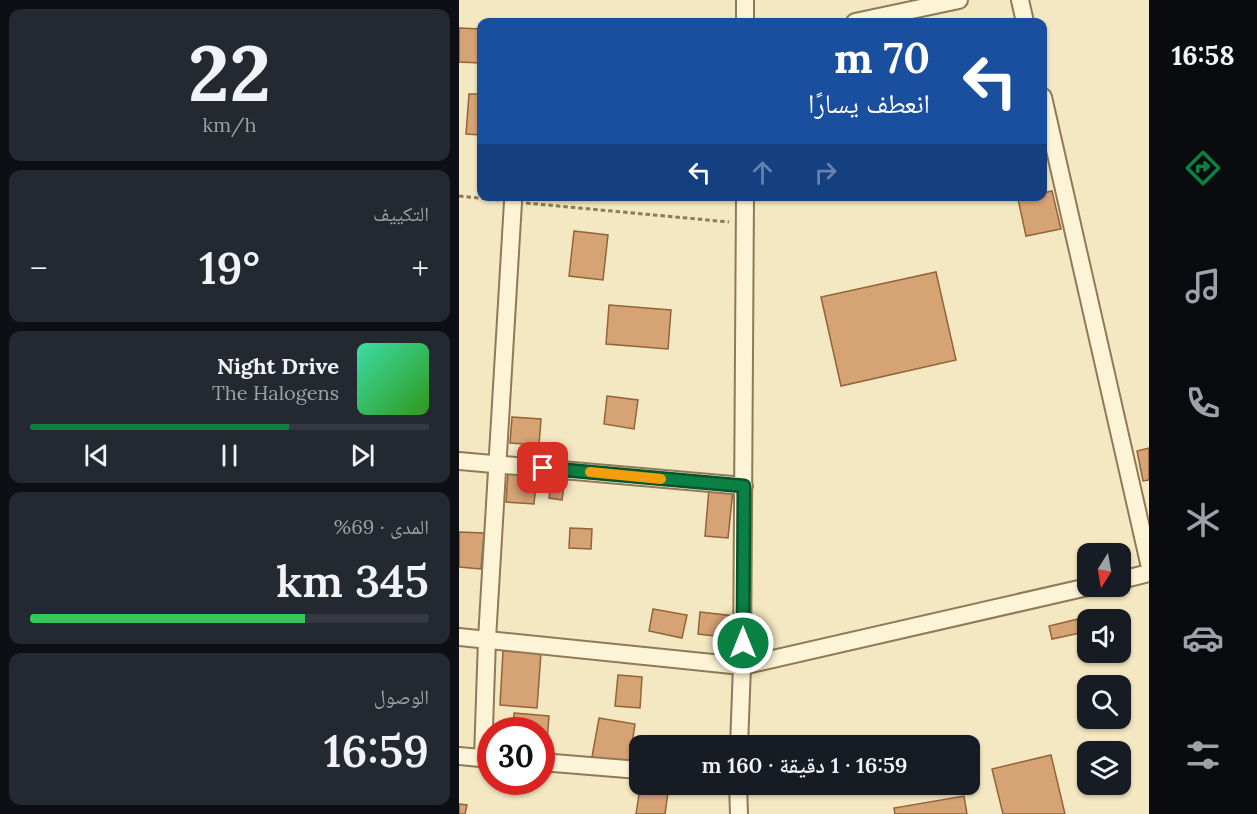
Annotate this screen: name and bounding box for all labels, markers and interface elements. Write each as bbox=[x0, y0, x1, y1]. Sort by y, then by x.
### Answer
text: 22 bbox=[188, 23, 271, 122]
text: 70 m bbox=[834, 31, 930, 85]
text: 16:58 bbox=[1171, 38, 1235, 72]
icon: left bbox=[951, 42, 1029, 120]
text: انعطف يسارًا bbox=[808, 86, 930, 120]
text: km/h bbox=[202, 112, 257, 137]
icon: directions bbox=[1182, 147, 1224, 189]
icon: left bbox=[683, 156, 716, 189]
icon: ahead bbox=[746, 156, 779, 189]
icon: right bbox=[809, 156, 842, 189]
text: التكييف bbox=[373, 201, 429, 226]
text: 19° bbox=[199, 239, 260, 296]
text: − bbox=[30, 247, 48, 289]
text: + bbox=[412, 247, 429, 289]
icon: music bbox=[1182, 265, 1224, 307]
text: Night Drive bbox=[217, 352, 339, 380]
text: The Halogens bbox=[212, 380, 339, 405]
icon: phone bbox=[1182, 382, 1224, 424]
icon: previous bbox=[80, 439, 113, 472]
icon: pause bbox=[213, 439, 246, 472]
icon: next bbox=[346, 439, 379, 472]
pin bbox=[517, 442, 568, 493]
icon: arrive bbox=[526, 451, 559, 484]
icon: climate bbox=[1182, 499, 1224, 541]
text: المدى · 69% bbox=[334, 514, 429, 539]
north arrow bbox=[1077, 543, 1131, 597]
map controls bbox=[1077, 543, 1131, 795]
text: 345 km bbox=[276, 552, 429, 609]
button: sound bbox=[1077, 609, 1131, 663]
position arrow bbox=[711, 611, 775, 675]
icon: car bbox=[1182, 617, 1224, 659]
button: search bbox=[1077, 675, 1131, 729]
text: الوصول bbox=[374, 684, 429, 709]
speed limit sign: 30 bbox=[477, 717, 555, 795]
text: 16:59 bbox=[324, 722, 429, 779]
icon: filters bbox=[1182, 734, 1224, 776]
button: layers bbox=[1077, 741, 1131, 795]
text: 16:59 · 1 دقيقة · 160 m bbox=[701, 751, 908, 779]

